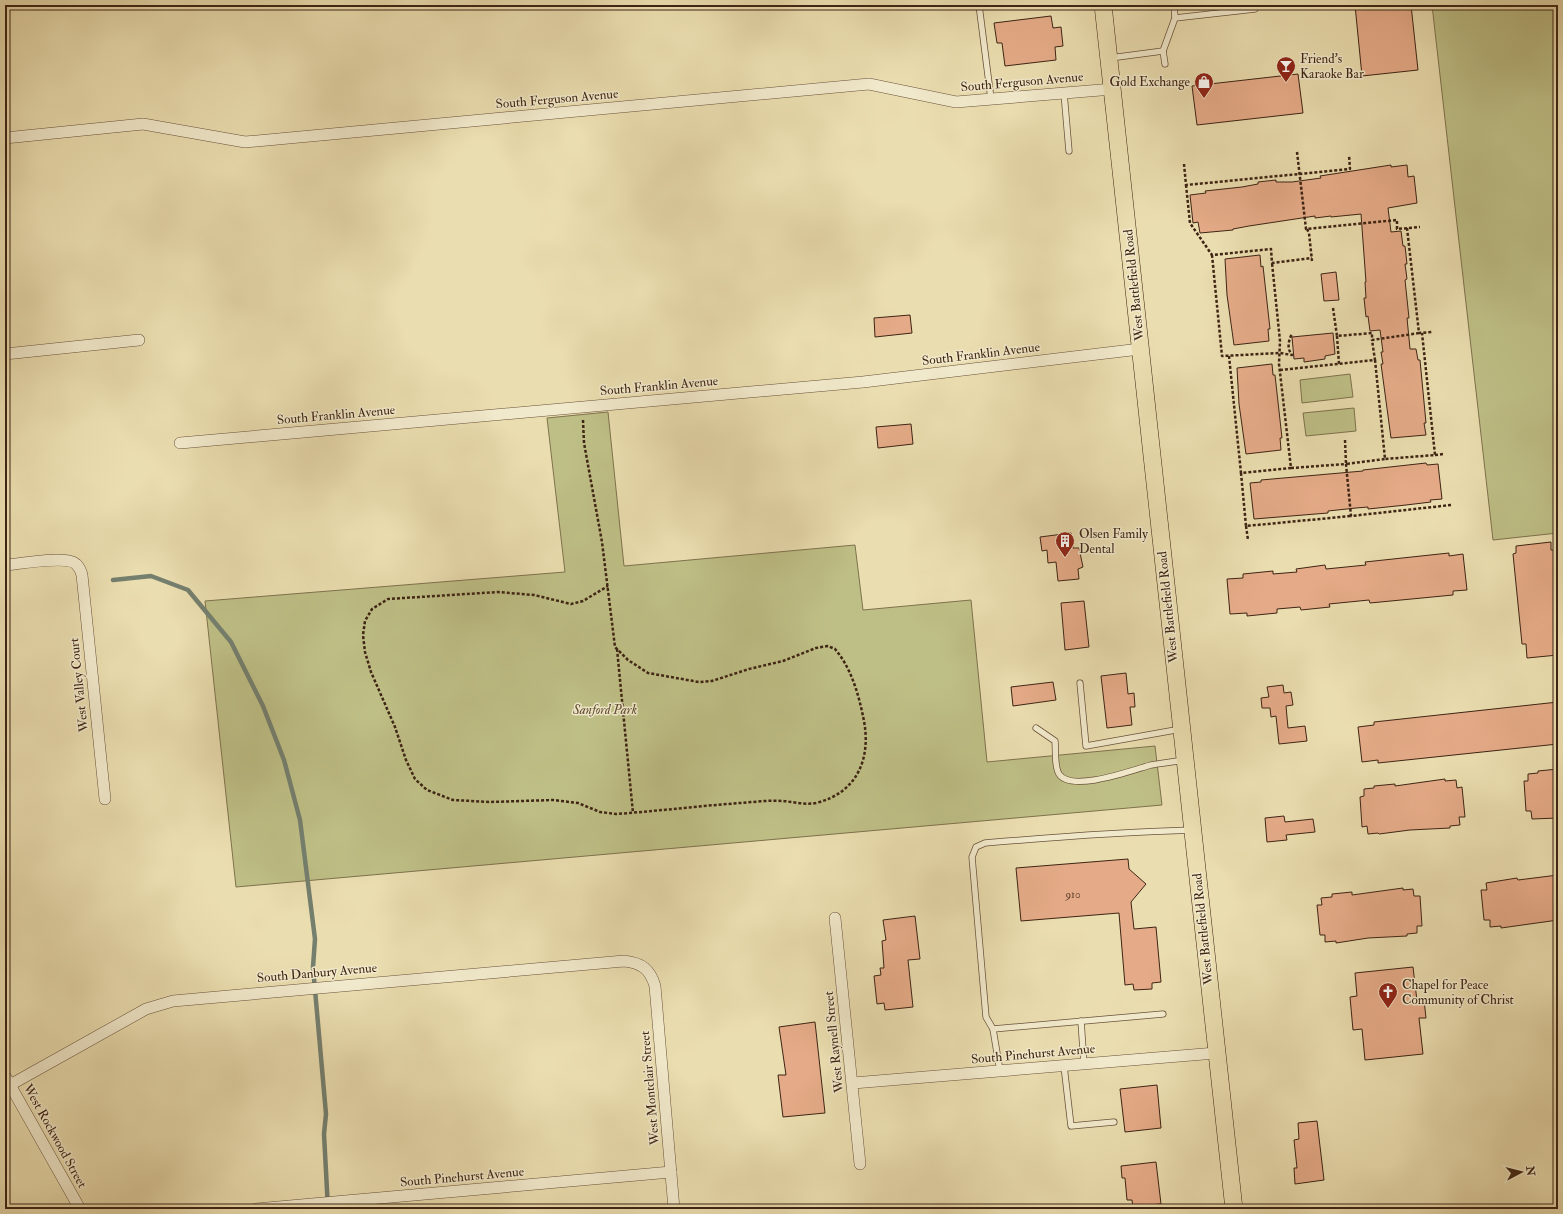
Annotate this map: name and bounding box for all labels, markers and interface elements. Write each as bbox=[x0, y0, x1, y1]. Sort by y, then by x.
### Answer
place label: Friend's Karaoke Bar bbox=[1300, 51, 1364, 82]
bar icon: Friend's Karaoke Bar bbox=[1275, 55, 1297, 83]
street label: South Ferguson Avenue bbox=[960, 69, 1085, 95]
shop icon: Gold Exchange bbox=[1193, 71, 1215, 99]
place label: Gold Exchange bbox=[1110, 74, 1191, 90]
street label: South Ferguson Avenue bbox=[495, 86, 620, 112]
street label: West Battlefield Road bbox=[1120, 228, 1148, 343]
street label: South Franklin Avenue bbox=[921, 339, 1041, 369]
street label: South Franklin Avenue bbox=[599, 373, 719, 399]
street label: South Franklin Avenue bbox=[276, 402, 396, 428]
place label: Olsen Family Dental bbox=[1079, 526, 1148, 557]
building icon: Olsen Family Dental bbox=[1054, 530, 1076, 558]
street label: West Battlefield Road bbox=[1154, 550, 1182, 665]
street label: West Valley Court bbox=[66, 637, 93, 734]
park label: Sanford Park bbox=[572, 702, 637, 718]
street label: West Battlefield Road bbox=[1189, 872, 1217, 987]
house number: 910 bbox=[1064, 888, 1081, 901]
street label: South Danbury Avenue bbox=[256, 960, 378, 987]
place label: Chapel for Peace Community of Christ bbox=[1402, 977, 1514, 1009]
church icon: Chapel for Peace Community of Christ bbox=[1377, 981, 1399, 1009]
street label: West Raynell Street bbox=[821, 990, 848, 1095]
street label: West Montclair Street bbox=[637, 1030, 663, 1147]
street label: South Pinehurst Avenue bbox=[970, 1041, 1096, 1067]
street label: West Rockwood Street bbox=[19, 1080, 90, 1191]
north arrow bbox=[1501, 1152, 1541, 1192]
street label: South Pinehurst Avenue bbox=[399, 1164, 525, 1190]
text: N bbox=[1523, 1164, 1538, 1178]

